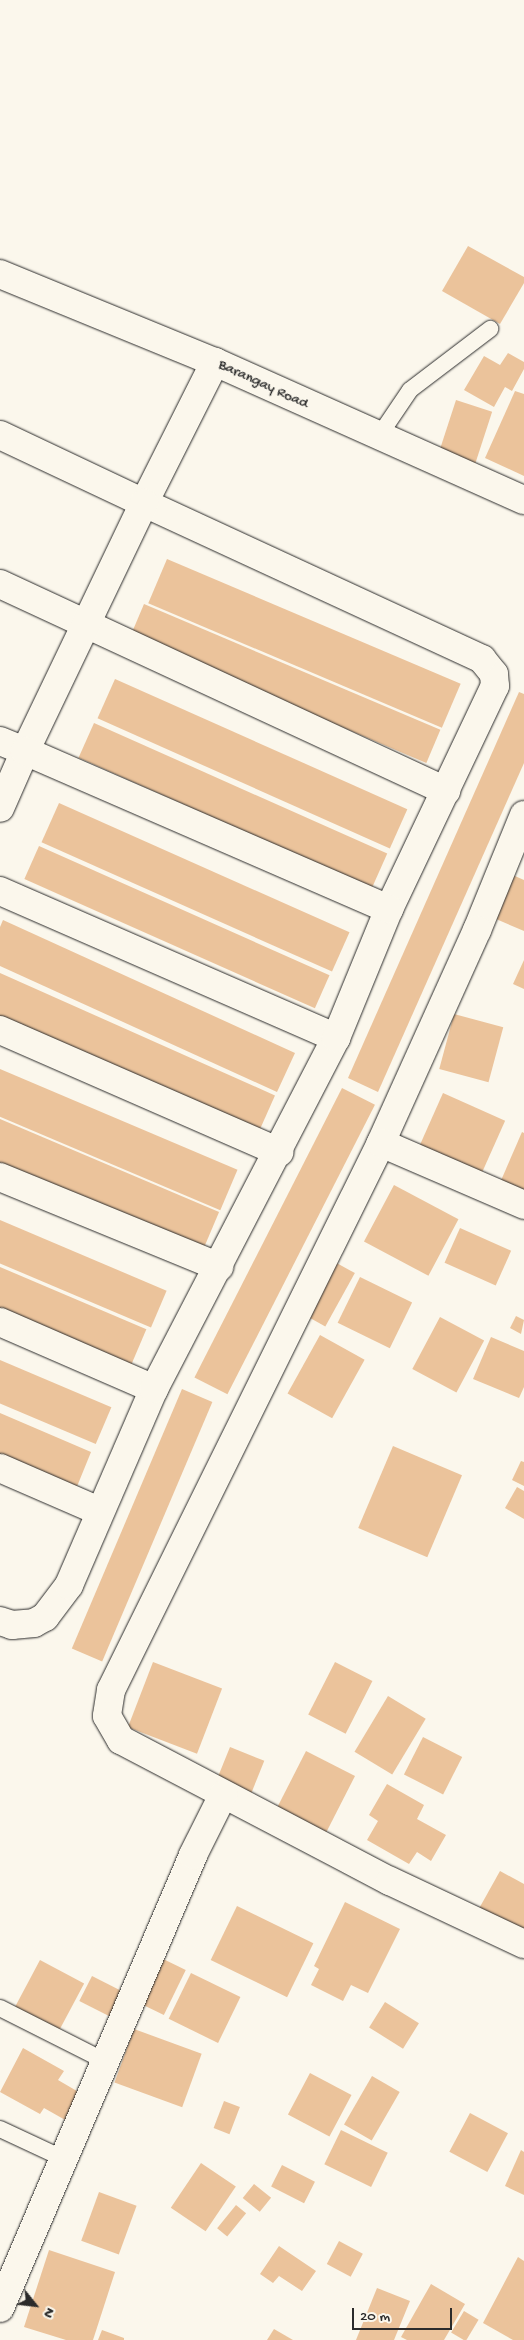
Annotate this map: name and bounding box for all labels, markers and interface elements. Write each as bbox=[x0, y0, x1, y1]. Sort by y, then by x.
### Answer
street label: Barangay Road bbox=[215, 356, 311, 414]
north arrow bbox=[10, 2280, 60, 2330]
scale bar bbox=[354, 2298, 454, 2330]
text: N bbox=[39, 2304, 58, 2321]
text: 20 m bbox=[360, 2308, 390, 2326]

